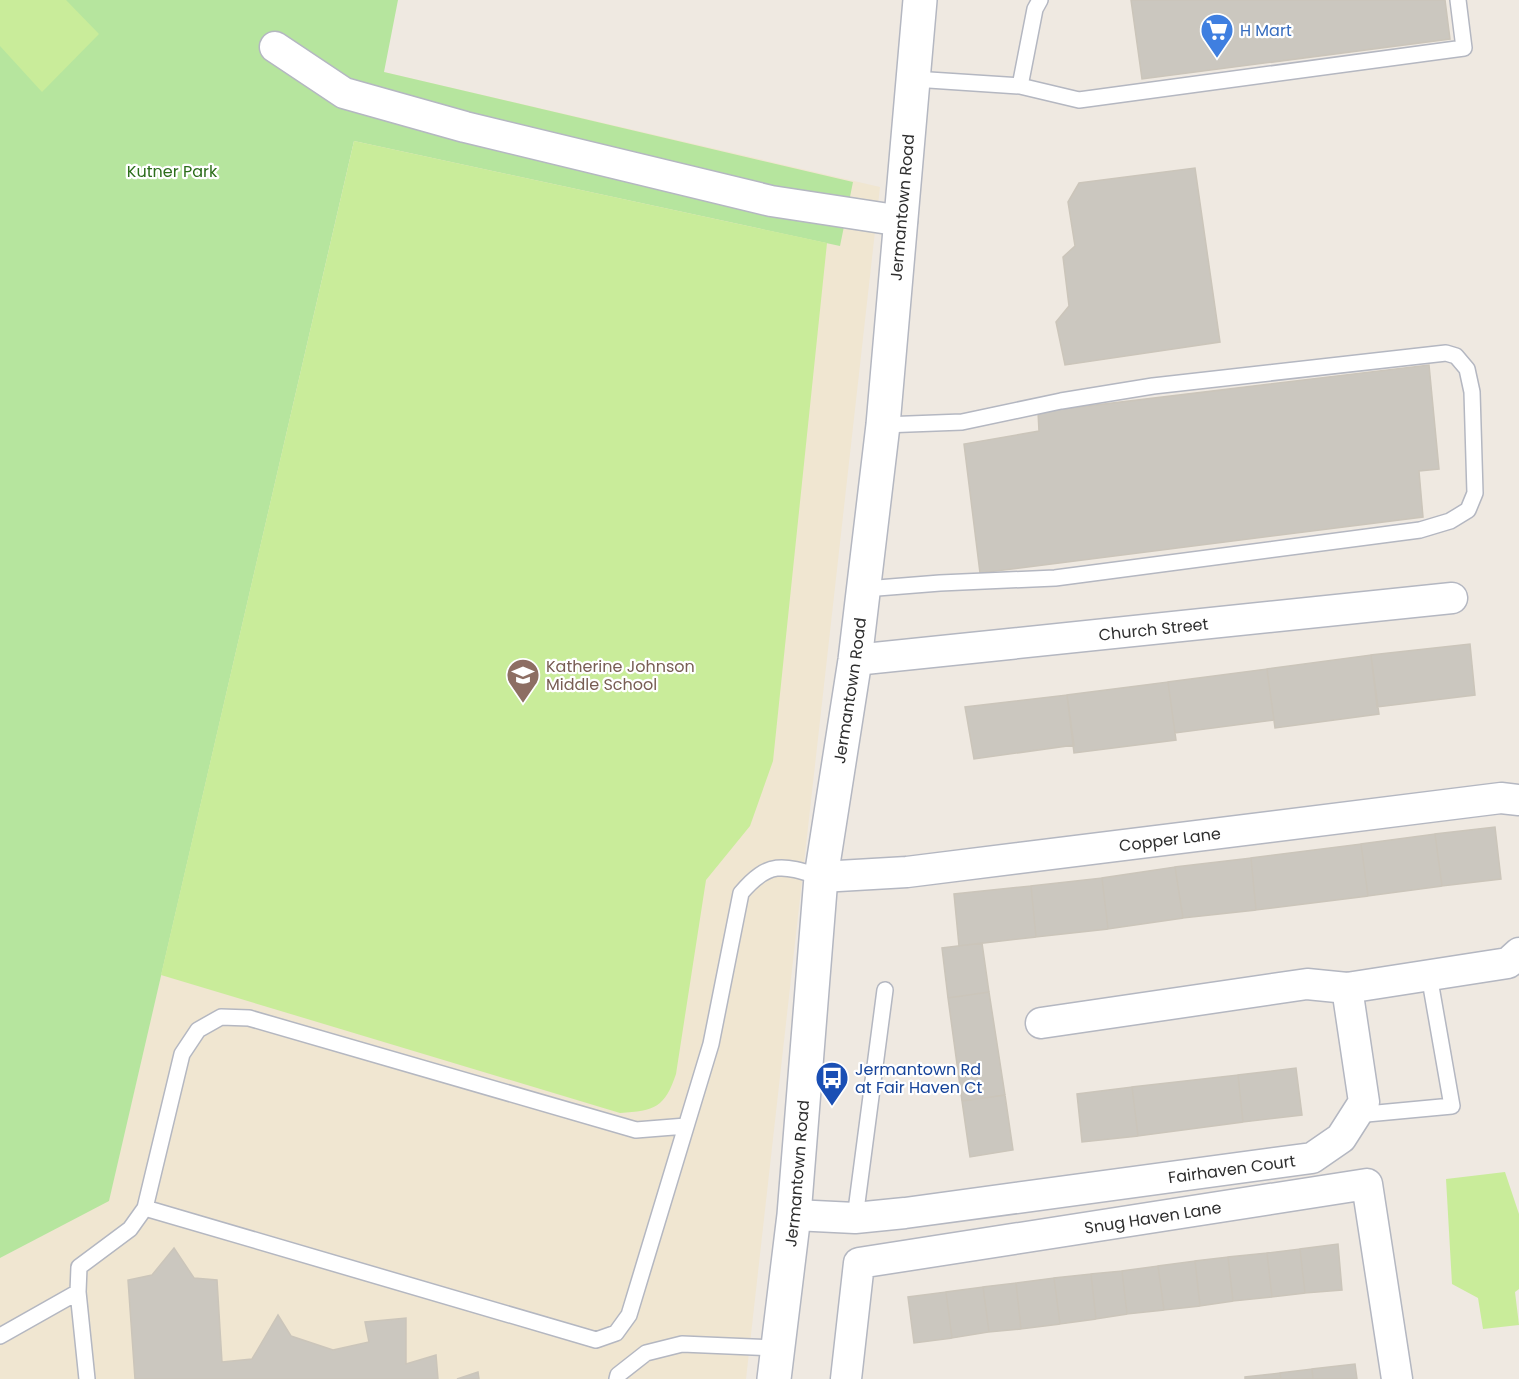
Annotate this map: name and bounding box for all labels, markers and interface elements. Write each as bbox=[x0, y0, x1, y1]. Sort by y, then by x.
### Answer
supermarket icon: H Mart bbox=[1199, 12, 1235, 59]
place label: H Mart bbox=[1240, 19, 1292, 42]
street label: Jermantown Road bbox=[885, 133, 920, 282]
park label: Kutner Park bbox=[127, 160, 218, 183]
street label: Church Street bbox=[1098, 612, 1209, 647]
street label: Jermantown Road bbox=[828, 616, 872, 765]
place label: Katherine Johnson Middle School bbox=[546, 655, 695, 696]
school or university icon: Katherine Johnson Middle School bbox=[505, 657, 541, 704]
street label: Copper Lane bbox=[1118, 822, 1222, 857]
place label: Jermantown Rd at Fair Haven Ct bbox=[855, 1058, 983, 1099]
bus stop icon: Jermantown Rd at Fair Haven Ct bbox=[814, 1060, 850, 1107]
street label: Jermantown Road bbox=[779, 1099, 815, 1248]
street label: Fairhaven Court bbox=[1167, 1149, 1297, 1189]
street label: Snug Haven Lane bbox=[1083, 1196, 1223, 1240]

